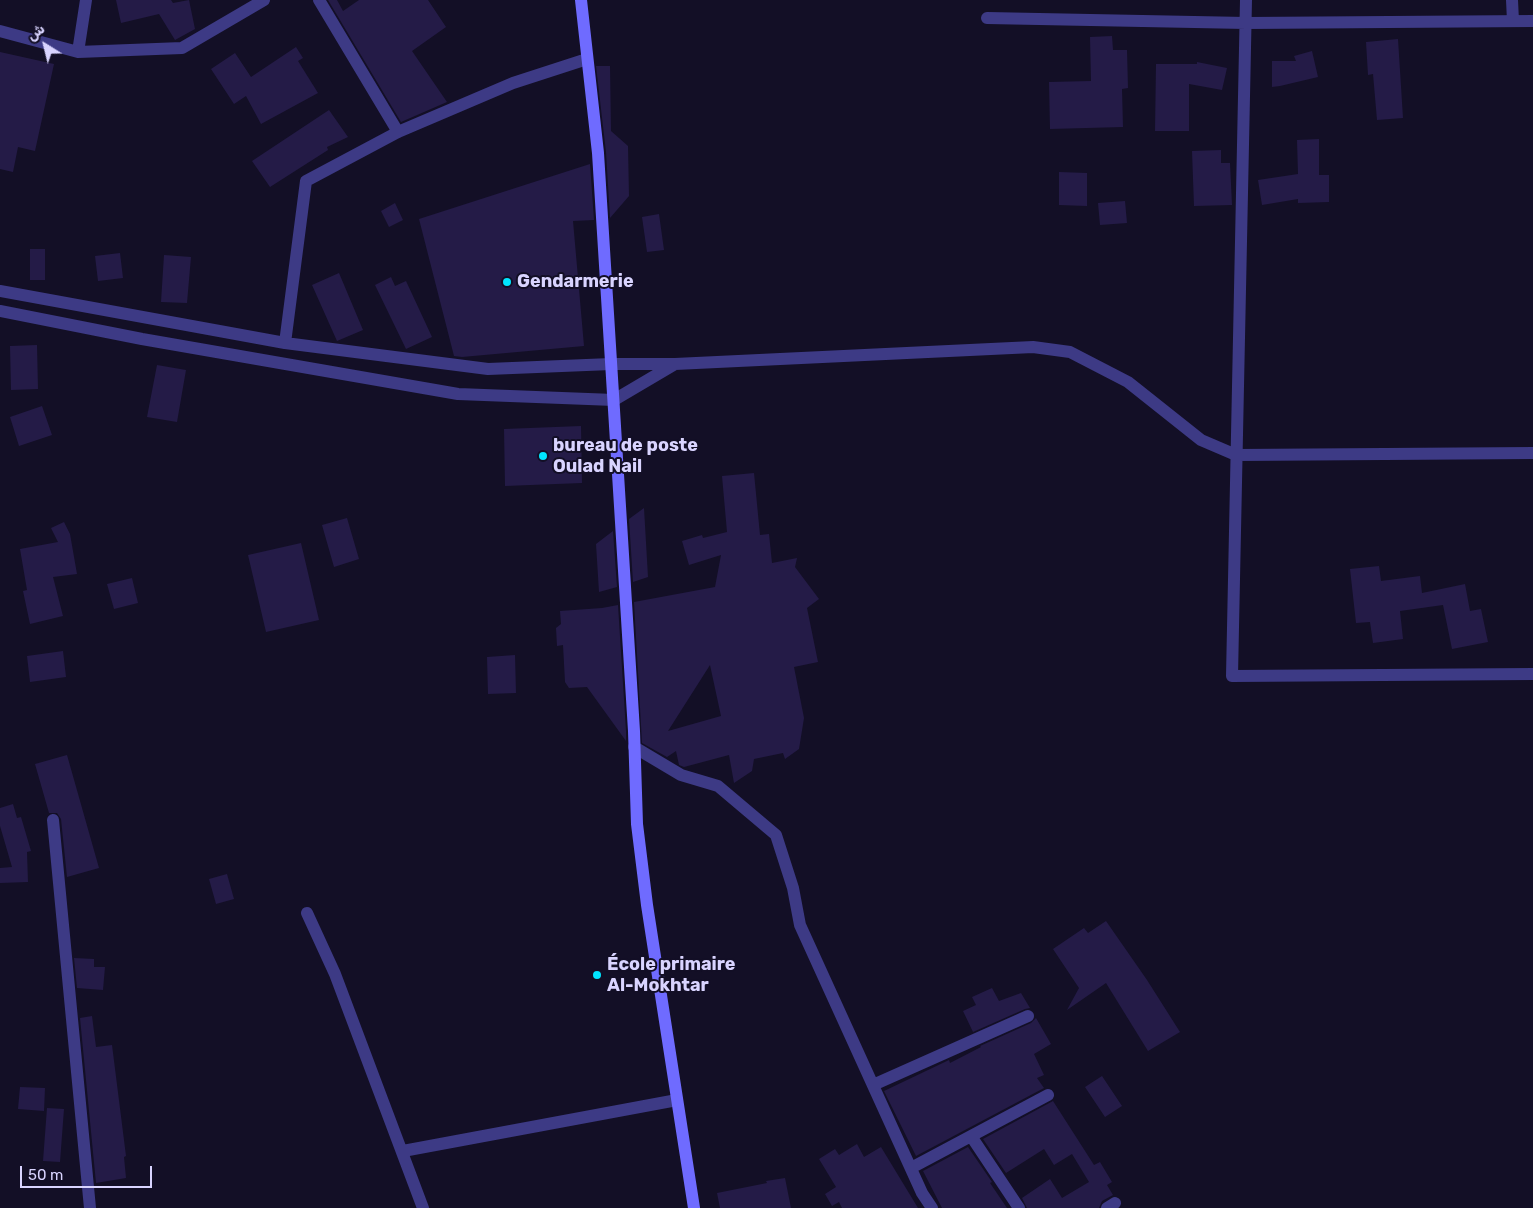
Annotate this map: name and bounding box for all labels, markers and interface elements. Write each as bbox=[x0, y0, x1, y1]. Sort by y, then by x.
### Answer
north arrow bbox=[20, 20, 70, 70]
text: ش bbox=[24, 20, 48, 45]
place label: Gendarmerie bbox=[517, 271, 634, 293]
marker: Gendarmerie bbox=[501, 276, 513, 288]
place label: bureau de poste Oulad Nail bbox=[553, 435, 698, 478]
marker: bureau de poste Oulad Nail bbox=[537, 450, 549, 462]
place label: École primaire Al-Mokhtar bbox=[607, 954, 735, 996]
marker: École primaire Al-Mokhtar bbox=[591, 969, 603, 981]
scale bar bbox=[22, 1156, 155, 1188]
text: 50 m bbox=[28, 1166, 63, 1184]

